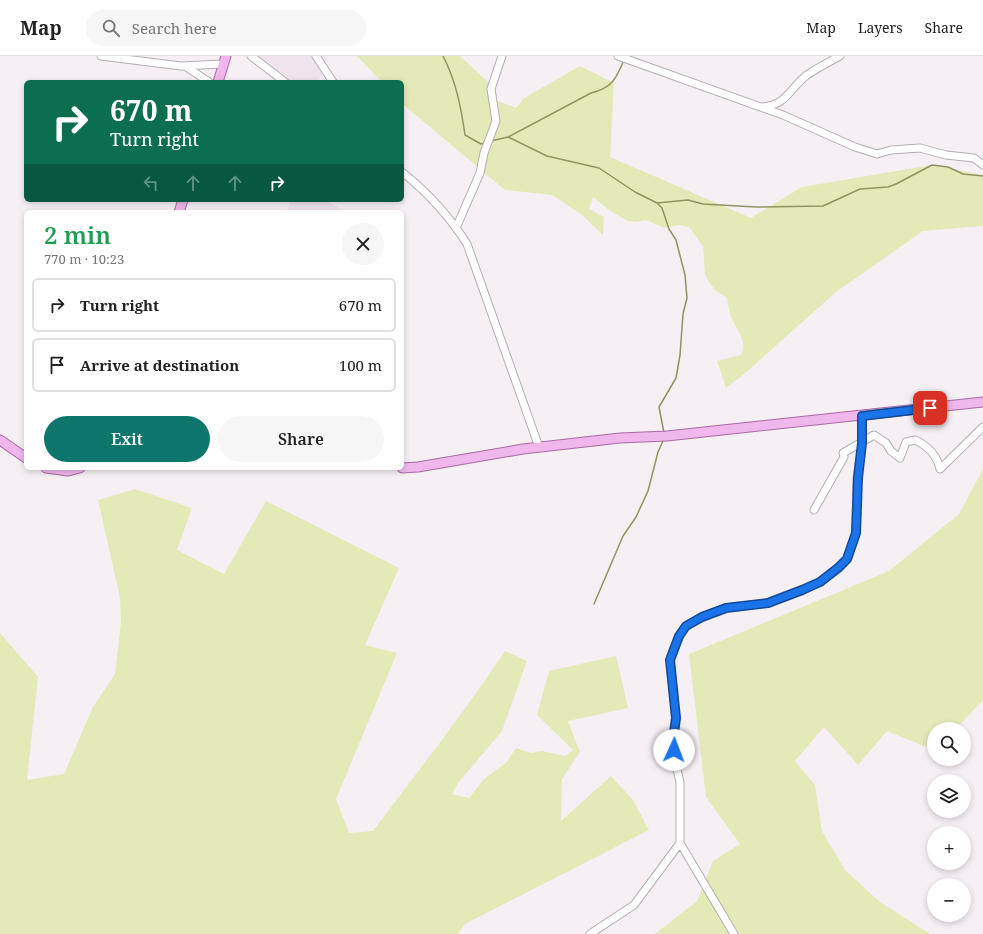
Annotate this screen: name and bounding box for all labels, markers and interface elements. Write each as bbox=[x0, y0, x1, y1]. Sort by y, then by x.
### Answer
search box bbox=[86, 10, 366, 46]
text: Map bbox=[20, 15, 62, 41]
icon: search bbox=[100, 17, 122, 39]
text: Search here bbox=[132, 18, 217, 38]
text: Map bbox=[806, 18, 836, 37]
text: Layers bbox=[858, 18, 903, 37]
text: Share bbox=[925, 18, 963, 37]
text: 670 m bbox=[110, 91, 192, 129]
icon: right bbox=[44, 96, 96, 148]
text: Turn right bbox=[110, 127, 199, 151]
icon: left bbox=[140, 172, 162, 194]
icon: ahead bbox=[182, 172, 204, 194]
icon: ahead bbox=[224, 172, 246, 194]
icon: right bbox=[266, 172, 288, 194]
text: 2 min bbox=[44, 218, 111, 251]
button: close bbox=[342, 223, 384, 265]
text: 770 m · 10:23 bbox=[44, 250, 124, 268]
icon: right bbox=[46, 294, 68, 316]
text: Turn right bbox=[80, 295, 159, 315]
text: 670 m bbox=[339, 295, 382, 315]
icon: arrive bbox=[46, 354, 68, 376]
text: Arrive at destination bbox=[80, 355, 239, 375]
text: 100 m bbox=[339, 355, 382, 375]
pin bbox=[913, 391, 947, 425]
icon: arrive bbox=[919, 397, 941, 419]
button: Exit bbox=[44, 416, 210, 462]
button: Share bbox=[218, 416, 384, 462]
map controls bbox=[927, 722, 971, 922]
button: search bbox=[927, 722, 971, 766]
position arrow bbox=[653, 729, 695, 771]
button: layers bbox=[927, 774, 971, 818]
button: + bbox=[927, 826, 971, 870]
button: − bbox=[927, 878, 971, 922]

